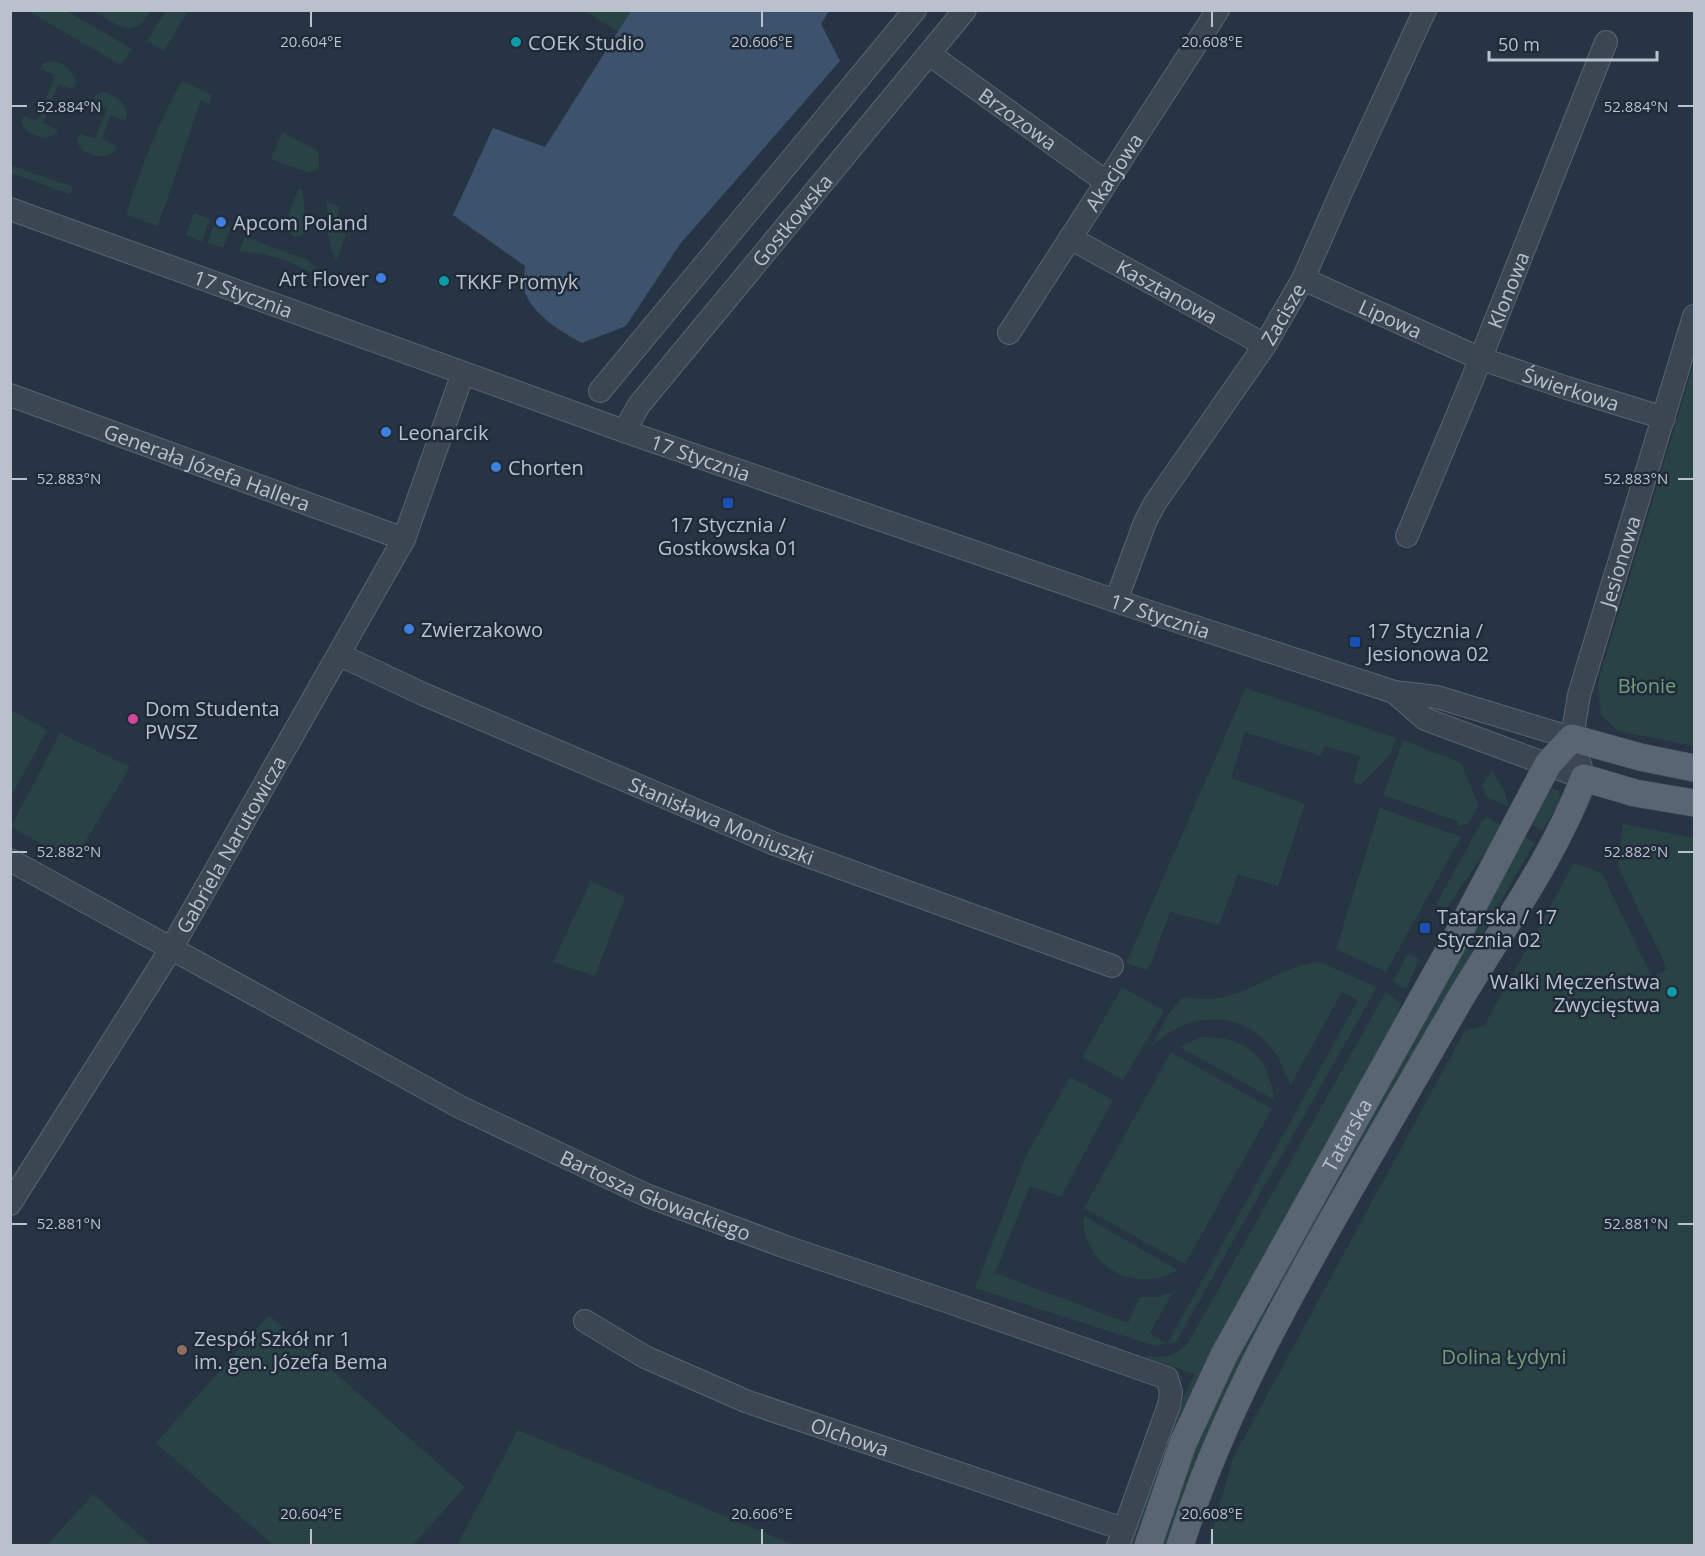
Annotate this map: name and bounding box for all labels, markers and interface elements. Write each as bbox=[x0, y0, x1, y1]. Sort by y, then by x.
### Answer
scale bar bbox=[1489, 24, 1657, 62]
place label: COEK Studio bbox=[528, 29, 644, 56]
text: 20.604°E bbox=[280, 31, 342, 51]
text: 20.606°E bbox=[731, 31, 793, 51]
text: 20.608°E bbox=[1181, 31, 1243, 51]
text: 50 m bbox=[1498, 32, 1540, 56]
marker: COEK Studio bbox=[509, 35, 523, 49]
street label: Brzozowa bbox=[974, 81, 1063, 156]
text: 52.884°N bbox=[37, 96, 101, 116]
text: 52.884°N bbox=[1604, 96, 1668, 116]
street label: Akacjowa bbox=[1078, 128, 1148, 216]
street label: Gostkowska bbox=[746, 168, 838, 272]
place label: Apcom Poland bbox=[233, 209, 368, 236]
marker: Apcom Poland bbox=[214, 215, 228, 229]
street label: Klonowa bbox=[1480, 248, 1535, 332]
street label: Kasztanowa bbox=[1112, 253, 1223, 330]
street label: 17 Stycznia bbox=[190, 263, 297, 324]
place label: Art Flover bbox=[279, 265, 369, 292]
place label: TKKF Promyk bbox=[456, 268, 579, 295]
marker: Art Flover bbox=[374, 271, 388, 285]
marker: TKKF Promyk bbox=[437, 274, 451, 288]
street label: Zacisze bbox=[1254, 278, 1311, 350]
street label: Lipowa bbox=[1355, 292, 1426, 344]
street label: Świerkowa bbox=[1519, 360, 1623, 417]
street label: Generała Józefa Hallera bbox=[100, 417, 314, 517]
place label: Leonarcik bbox=[398, 419, 489, 446]
marker: Leonarcik bbox=[379, 425, 393, 439]
street label: 17 Stycznia bbox=[647, 428, 754, 487]
place label: Chorten bbox=[508, 454, 584, 481]
marker: Chorten bbox=[489, 460, 503, 474]
text: 52.883°N bbox=[37, 468, 101, 488]
text: 52.883°N bbox=[1604, 468, 1668, 488]
marker: 17 Stycznia / Gostkowska 01 bbox=[721, 496, 735, 510]
place label: 17 Stycznia / Gostkowska 01 bbox=[658, 511, 798, 561]
street label: Jesionowa bbox=[1592, 512, 1646, 612]
street label: 17 Stycznia bbox=[1107, 587, 1214, 644]
place label: Zwierzakowo bbox=[421, 616, 543, 643]
place label: 17 Stycznia / Jesionowa 02 bbox=[1365, 617, 1489, 667]
marker: Zwierzakowo bbox=[402, 622, 416, 636]
marker: 17 Stycznia / Jesionowa 02 bbox=[1348, 635, 1362, 649]
park label: Błonie bbox=[1618, 672, 1676, 699]
place label: Dom Studenta PWSZ bbox=[145, 695, 280, 745]
marker: Dom Studenta PWSZ bbox=[126, 712, 140, 726]
street label: Gabriela Narutowicza bbox=[169, 751, 292, 938]
street label: Stanisława Moniuszki bbox=[625, 770, 818, 871]
text: 52.882°N bbox=[37, 841, 101, 861]
text: 52.882°N bbox=[1604, 841, 1668, 861]
place label: Tatarska / 17 Stycznia 02 bbox=[1437, 903, 1557, 953]
marker: Tatarska / 17 Stycznia 02 bbox=[1418, 921, 1432, 935]
place label: Walki Męczeństwa Zwycięstwa bbox=[1490, 968, 1660, 1018]
marker: Walki Męczeństwa Zwycięstwa bbox=[1665, 985, 1679, 999]
street label: Tatarska bbox=[1315, 1093, 1378, 1176]
street label: Bartosza Głowackiego bbox=[556, 1143, 755, 1246]
text: 52.881°N bbox=[37, 1213, 101, 1233]
text: 52.881°N bbox=[1604, 1213, 1668, 1233]
place label: Zespół Szkół nr 1 im. gen. Józefa Bema bbox=[194, 1325, 388, 1375]
marker: Zespół Szkół nr 1 im. gen. Józefa Bema bbox=[175, 1343, 189, 1357]
park label: Dolina Łydyni bbox=[1441, 1343, 1567, 1370]
street label: Olchowa bbox=[807, 1411, 893, 1462]
text: 20.604°E bbox=[280, 1503, 342, 1523]
text: 20.606°E bbox=[731, 1503, 793, 1523]
text: 20.608°E bbox=[1181, 1503, 1243, 1523]

